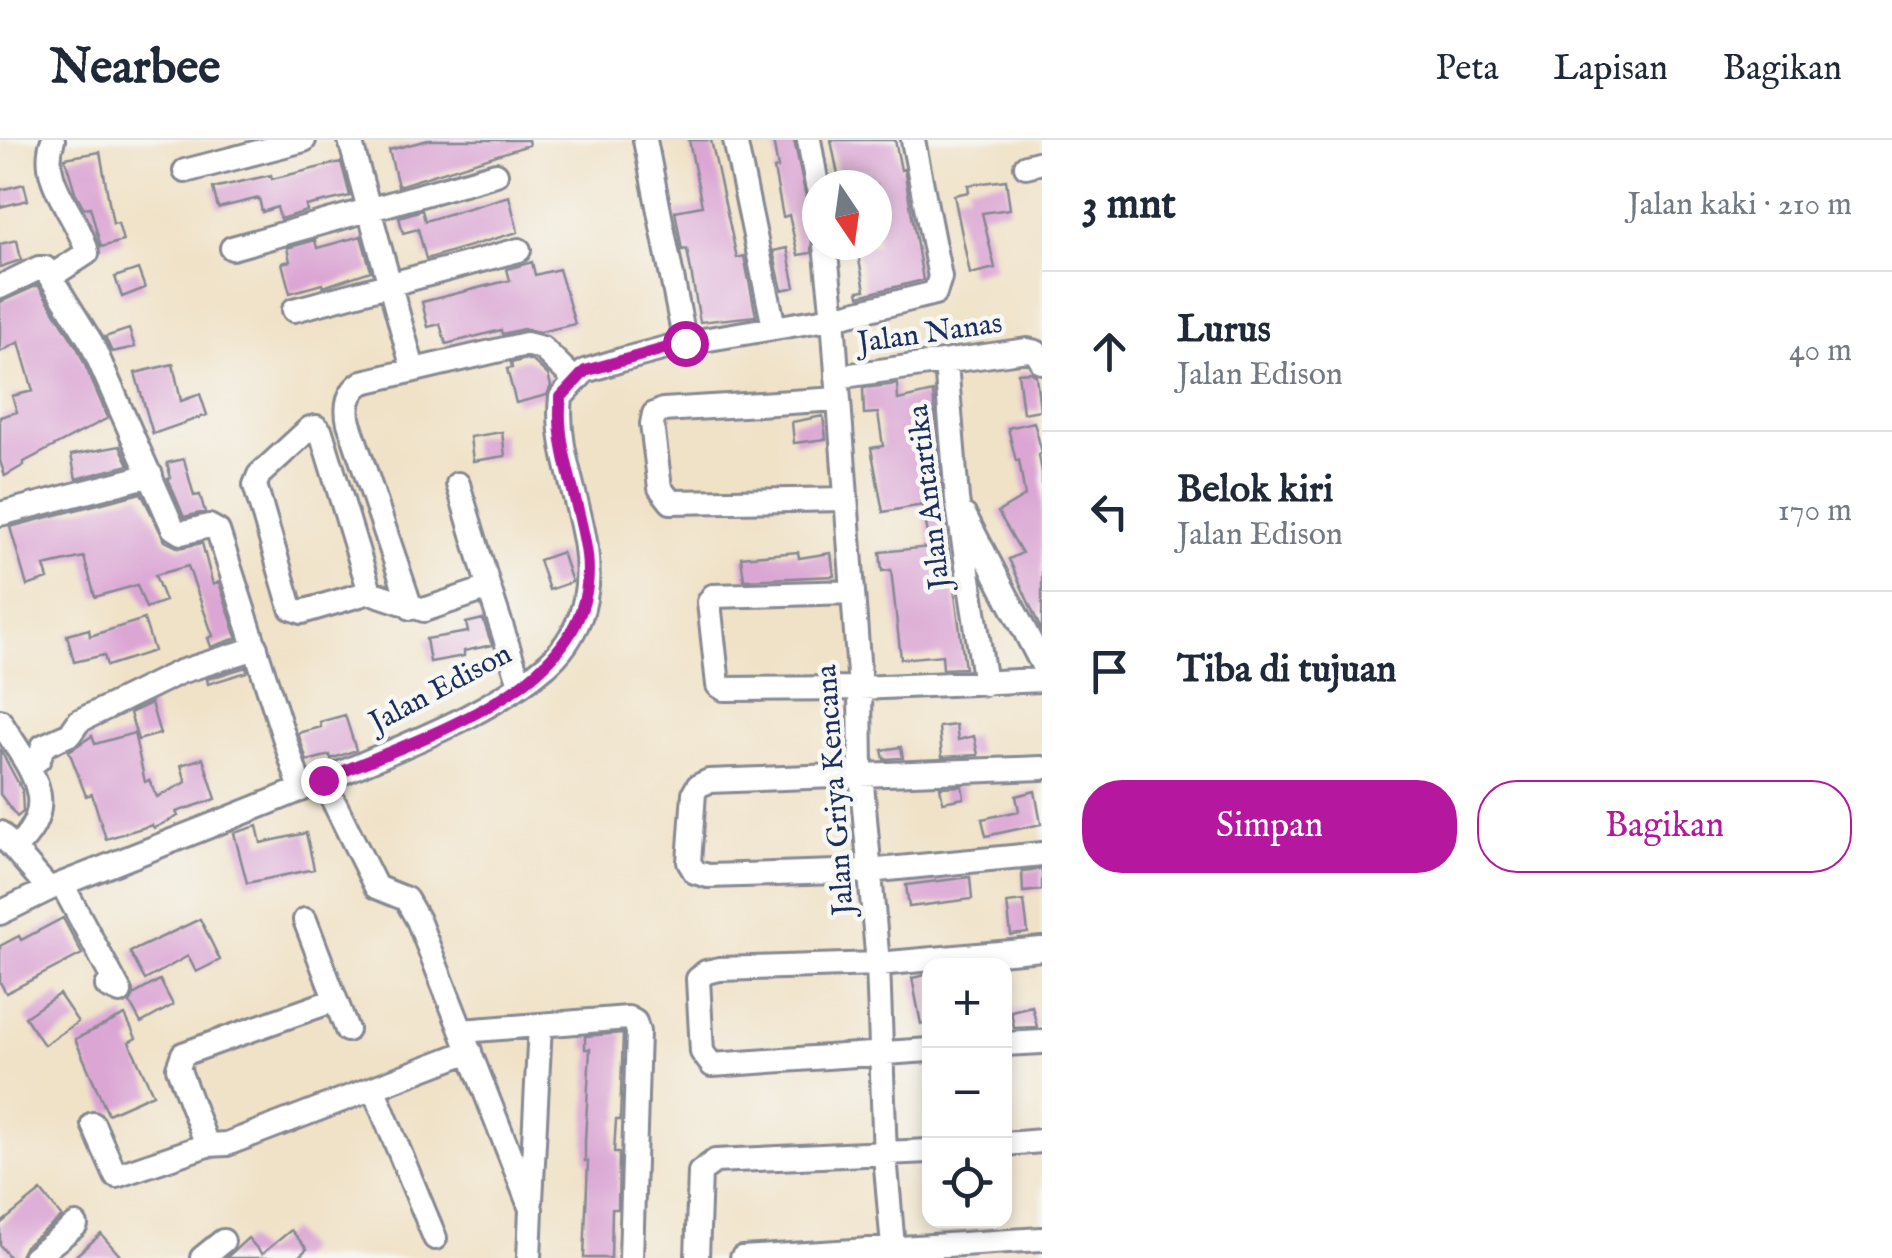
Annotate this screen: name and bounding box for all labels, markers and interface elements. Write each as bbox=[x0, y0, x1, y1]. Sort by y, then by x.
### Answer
text: Nearbee bbox=[50, 39, 220, 99]
text: Peta bbox=[1436, 47, 1499, 92]
text: Lapisan bbox=[1554, 47, 1668, 92]
text: Bagikan bbox=[1723, 47, 1842, 92]
north arrow bbox=[802, 170, 892, 260]
text: 3 mnt bbox=[1082, 179, 1176, 232]
text: Jalan kaki · 210 m bbox=[1627, 185, 1852, 226]
street label: Jalan Nanas bbox=[852, 305, 1005, 363]
text: Lurus bbox=[1177, 307, 1271, 355]
route start bbox=[663, 321, 709, 367]
icon: ahead bbox=[1082, 324, 1137, 379]
text: 40 m bbox=[1789, 331, 1852, 372]
text: Jalan Edison bbox=[1177, 355, 1343, 396]
street label: Jalan Antartika bbox=[900, 402, 961, 595]
text: Belok kiri bbox=[1177, 467, 1333, 515]
icon: left bbox=[1082, 484, 1137, 539]
text: 170 m bbox=[1778, 491, 1852, 532]
text: Jalan Edison bbox=[1177, 515, 1343, 556]
street label: Jalan Edison bbox=[361, 636, 519, 744]
icon: arrive bbox=[1082, 644, 1137, 699]
text: Tiba di tujuan bbox=[1177, 647, 1397, 695]
street label: Jalan Griya Kencana bbox=[808, 663, 864, 920]
route end bbox=[301, 758, 347, 804]
button: Simpan bbox=[1082, 780, 1457, 873]
button: Bagikan bbox=[1477, 780, 1852, 873]
map controls bbox=[922, 958, 1012, 1228]
button: + bbox=[922, 958, 1012, 1048]
button: − bbox=[922, 1048, 1012, 1138]
button: locate bbox=[922, 1138, 1012, 1228]

